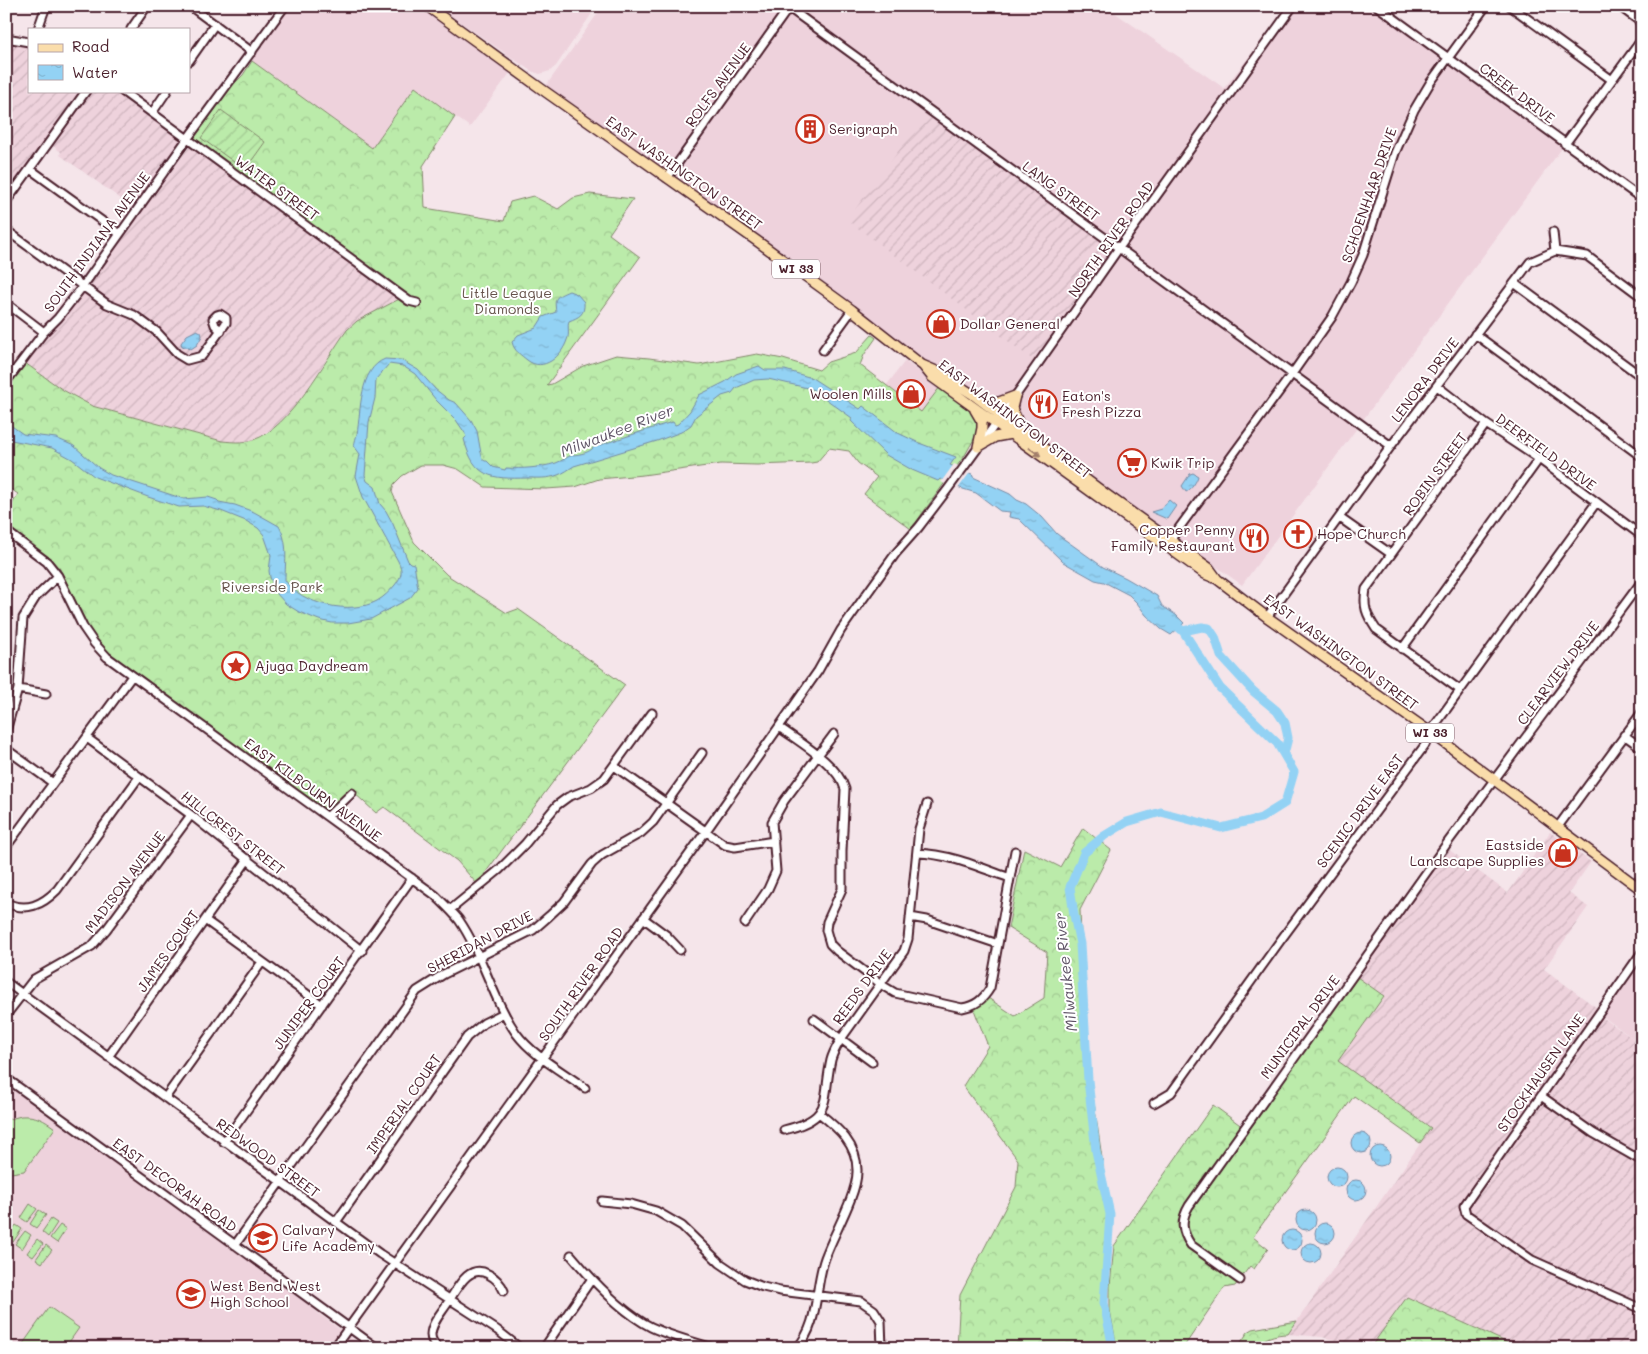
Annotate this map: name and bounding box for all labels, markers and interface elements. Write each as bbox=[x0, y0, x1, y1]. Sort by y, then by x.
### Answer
legend bbox=[28, 28, 190, 92]
text: Road bbox=[72, 36, 109, 56]
street label: ROLFS AVENUE bbox=[681, 39, 755, 131]
street label: CREEK DRIVE bbox=[1476, 58, 1559, 127]
text: Water bbox=[72, 62, 118, 82]
street label: EAST WASHINGTON STREET bbox=[602, 111, 766, 234]
building icon: Serigraph bbox=[795, 114, 825, 144]
place label: Serigraph bbox=[829, 119, 897, 138]
street label: SCHOENHAAR DRIVE bbox=[1336, 125, 1401, 265]
street label: WATER STREET bbox=[231, 151, 323, 225]
street label: LANG STREET bbox=[1019, 156, 1104, 225]
street label: SOUTH INDIANA AVENUE bbox=[39, 168, 154, 316]
street label: NORTH RIVER ROAD bbox=[1063, 177, 1158, 301]
road number: WI 33 bbox=[772, 260, 820, 278]
park label: Little League Diamonds bbox=[462, 283, 552, 318]
shop icon: Dollar General bbox=[926, 309, 956, 339]
place label: Dollar General bbox=[960, 314, 1060, 333]
street label: LENORA DRIVE bbox=[1386, 333, 1463, 426]
street label: EAST WASHINGTON STREET bbox=[935, 355, 1096, 483]
shop icon: Woolen Mills bbox=[896, 379, 926, 409]
place label: Woolen Mills bbox=[809, 384, 892, 403]
place label: Eaton's Fresh Pizza bbox=[1062, 386, 1142, 421]
restaurant icon: Eaton's Fresh Pizza bbox=[1028, 389, 1058, 419]
water label: Milwaukee River bbox=[557, 399, 677, 461]
street label: DEERFIELD DRIVE bbox=[1492, 409, 1600, 494]
street label: ROBIN STREET bbox=[1398, 428, 1471, 519]
one-way arrow bbox=[1029, 447, 1042, 457]
supermarket icon: Kwik Trip bbox=[1117, 448, 1147, 478]
place label: Kwik Trip bbox=[1151, 453, 1214, 472]
church icon: Hope Church bbox=[1283, 519, 1313, 549]
place label: Copper Penny Family Restaurant bbox=[1111, 520, 1235, 555]
restaurant icon: Copper Penny Family Restaurant bbox=[1239, 523, 1269, 553]
place label: Hope Church bbox=[1317, 524, 1406, 543]
park label: Riverside Park bbox=[221, 577, 323, 596]
street label: EAST WASHINGTON STREET bbox=[1260, 589, 1423, 714]
street label: CLEARVIEW DRIVE bbox=[1512, 617, 1603, 729]
place icon: Ajuga Daydream bbox=[221, 651, 251, 681]
place label: Ajuga Daydream bbox=[255, 656, 368, 675]
road number: WI 33 bbox=[1406, 724, 1454, 742]
street label: EAST KILBOURN AVENUE bbox=[241, 733, 386, 846]
street label: SCENIC DRIVE EAST bbox=[1312, 750, 1408, 871]
street label: HILLCREST STREET bbox=[178, 786, 289, 879]
street label: MADISON AVENUE bbox=[80, 827, 169, 936]
place label: Eastside Landscape Supplies bbox=[1410, 835, 1544, 870]
shop icon: Eastside Landscape Supplies bbox=[1548, 838, 1578, 868]
street label: JAMES COURT bbox=[132, 906, 203, 996]
street label: SHERIDAN DRIVE bbox=[424, 906, 536, 977]
water label: Milwaukee River bbox=[1049, 911, 1081, 1033]
street label: SOUTH RIVER ROAD bbox=[534, 923, 627, 1045]
street label: REEDS DRIVE bbox=[828, 945, 895, 1028]
street label: JUNIPER COURT bbox=[268, 952, 349, 1053]
street label: MUNICIPAL DRIVE bbox=[1256, 971, 1344, 1082]
street label: STOCKHAUSEN LANE bbox=[1493, 1010, 1589, 1136]
street label: IMPERIAL COURT bbox=[362, 1050, 445, 1157]
street label: REDWOOD STREET bbox=[213, 1114, 324, 1202]
street label: EAST DECORAH ROAD bbox=[109, 1133, 241, 1236]
place label: Calvary Life Academy bbox=[282, 1220, 375, 1255]
school or university icon: Calvary Life Academy bbox=[248, 1223, 278, 1253]
place label: West Bend West High School bbox=[210, 1276, 321, 1311]
school or university icon: West Bend West High School bbox=[176, 1279, 206, 1309]

